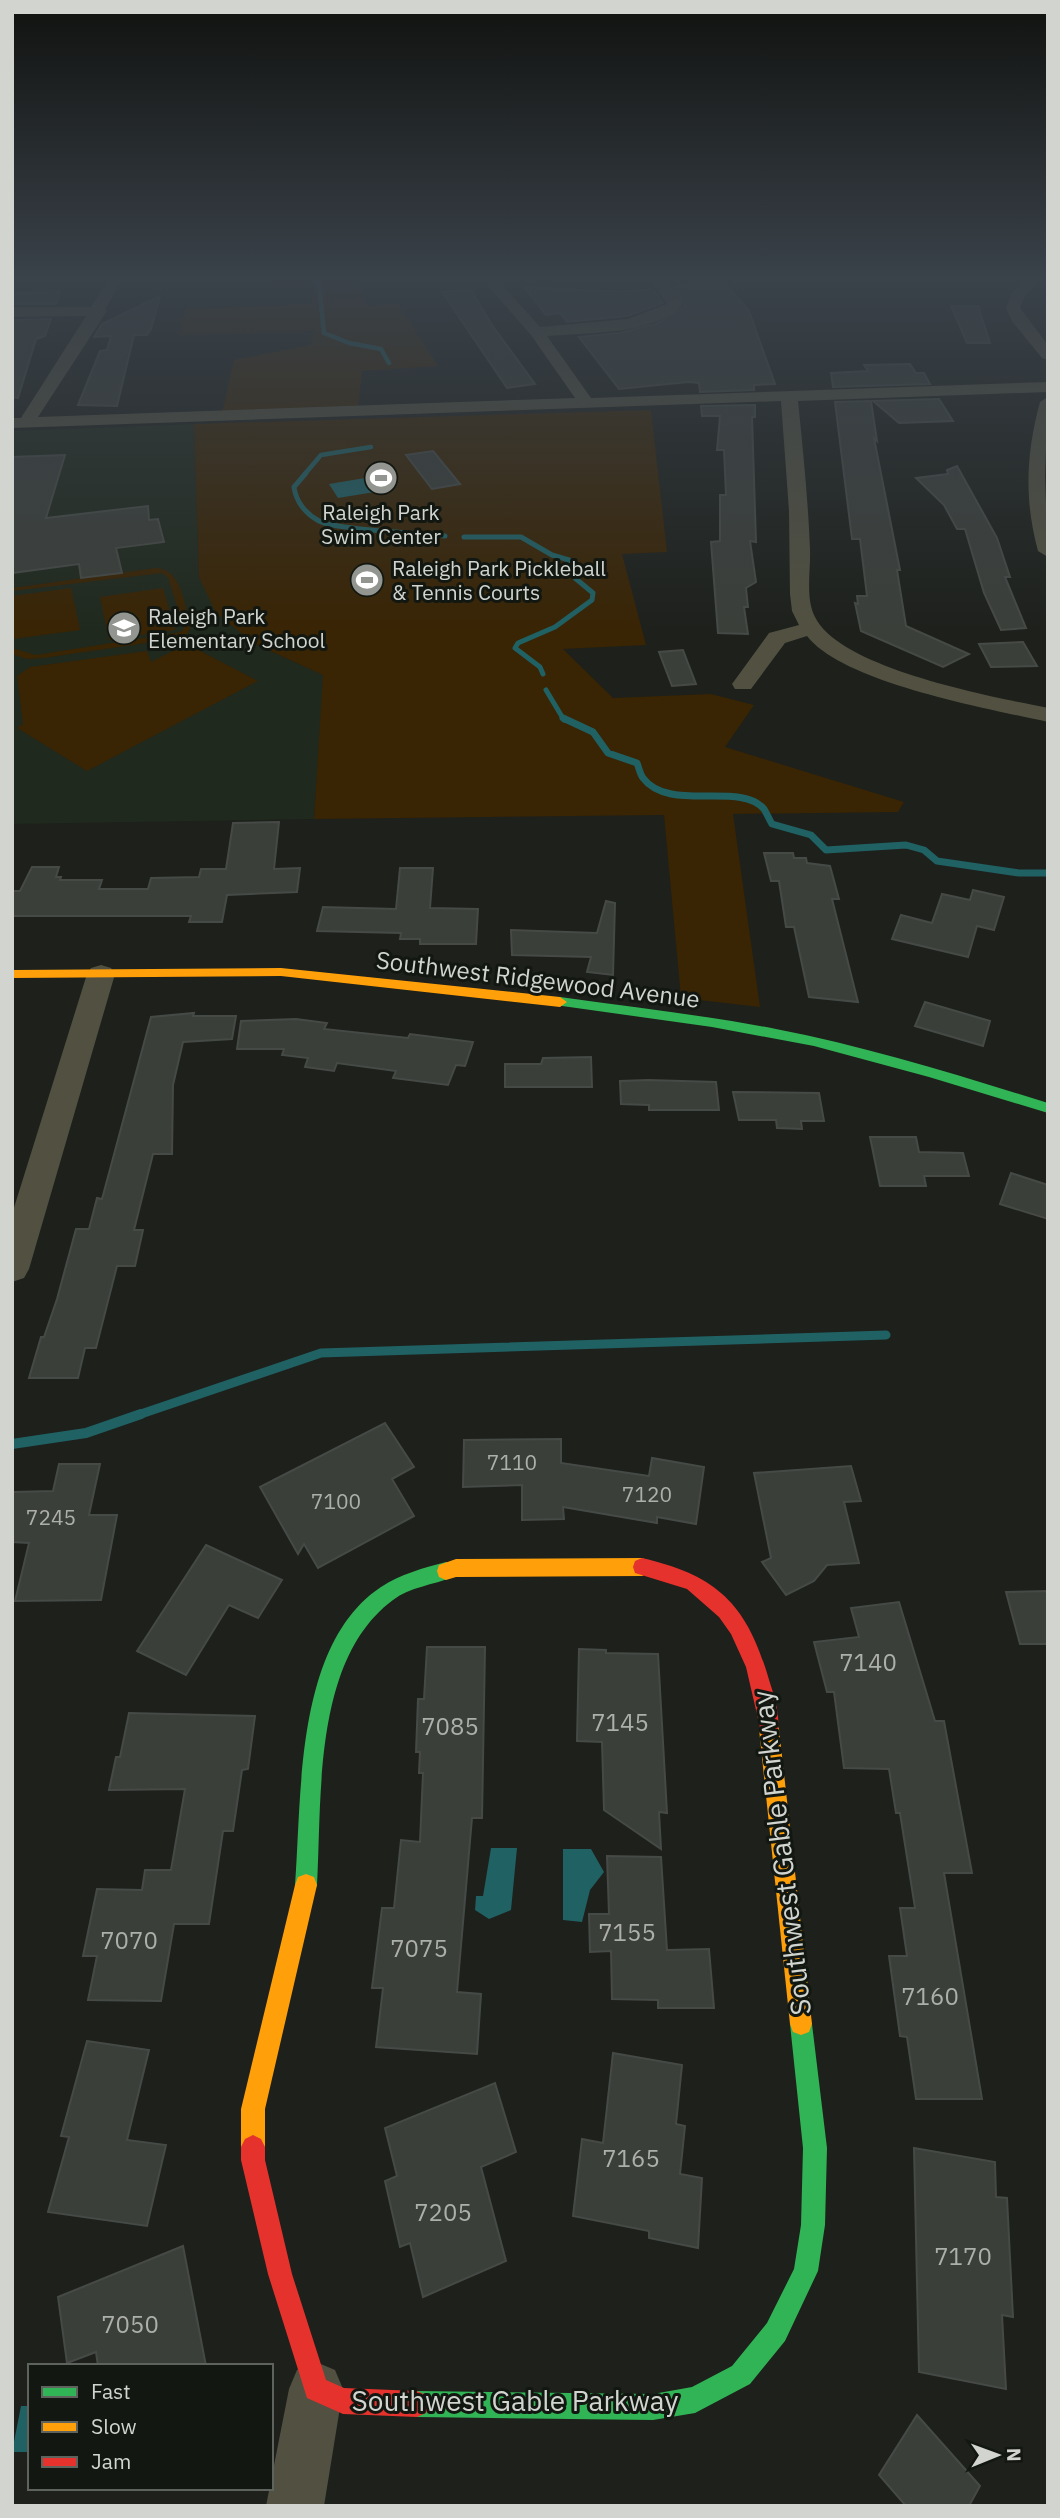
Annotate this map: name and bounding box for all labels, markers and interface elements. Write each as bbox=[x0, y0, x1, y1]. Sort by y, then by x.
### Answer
sports icon: Raleigh Park Swim Center bbox=[362, 459, 400, 497]
place label: Raleigh Park Swim Center bbox=[321, 498, 441, 550]
place label: Raleigh Park Pickleball & Tennis Courts bbox=[392, 554, 606, 606]
sports icon: Raleigh Park Pickleball & Tennis Courts bbox=[348, 561, 386, 599]
place label: Raleigh Park Elementary School bbox=[148, 602, 325, 654]
school or university icon: Raleigh Park Elementary School bbox=[105, 609, 143, 647]
street label: Southwest Ridgewood Avenue bbox=[374, 943, 702, 1015]
house number: 7110 bbox=[487, 1448, 537, 1476]
house number: 7120 bbox=[622, 1480, 672, 1508]
house number: 7100 bbox=[311, 1487, 361, 1515]
house number: 7245 bbox=[26, 1503, 76, 1531]
house number: 7140 bbox=[839, 1646, 897, 1678]
street label: Southwest Gable Parkway bbox=[743, 1688, 819, 2018]
house number: 7145 bbox=[591, 1706, 649, 1738]
house number: 7085 bbox=[421, 1710, 479, 1742]
house number: 7155 bbox=[598, 1916, 656, 1948]
house number: 7070 bbox=[100, 1924, 158, 1956]
house number: 7075 bbox=[390, 1932, 448, 1964]
house number: 7160 bbox=[901, 1980, 959, 2012]
house number: 7165 bbox=[602, 2142, 660, 2174]
house number: 7205 bbox=[414, 2196, 472, 2228]
house number: 7170 bbox=[934, 2240, 992, 2272]
house number: 7050 bbox=[101, 2308, 159, 2340]
legend bbox=[28, 2364, 273, 2490]
text: Fast bbox=[91, 2377, 131, 2405]
street label: Southwest Gable Parkway bbox=[351, 2382, 679, 2419]
text: Slow bbox=[91, 2412, 137, 2440]
north arrow bbox=[962, 2420, 1032, 2490]
text: Jam bbox=[91, 2447, 131, 2475]
text: N bbox=[1002, 2448, 1026, 2462]

